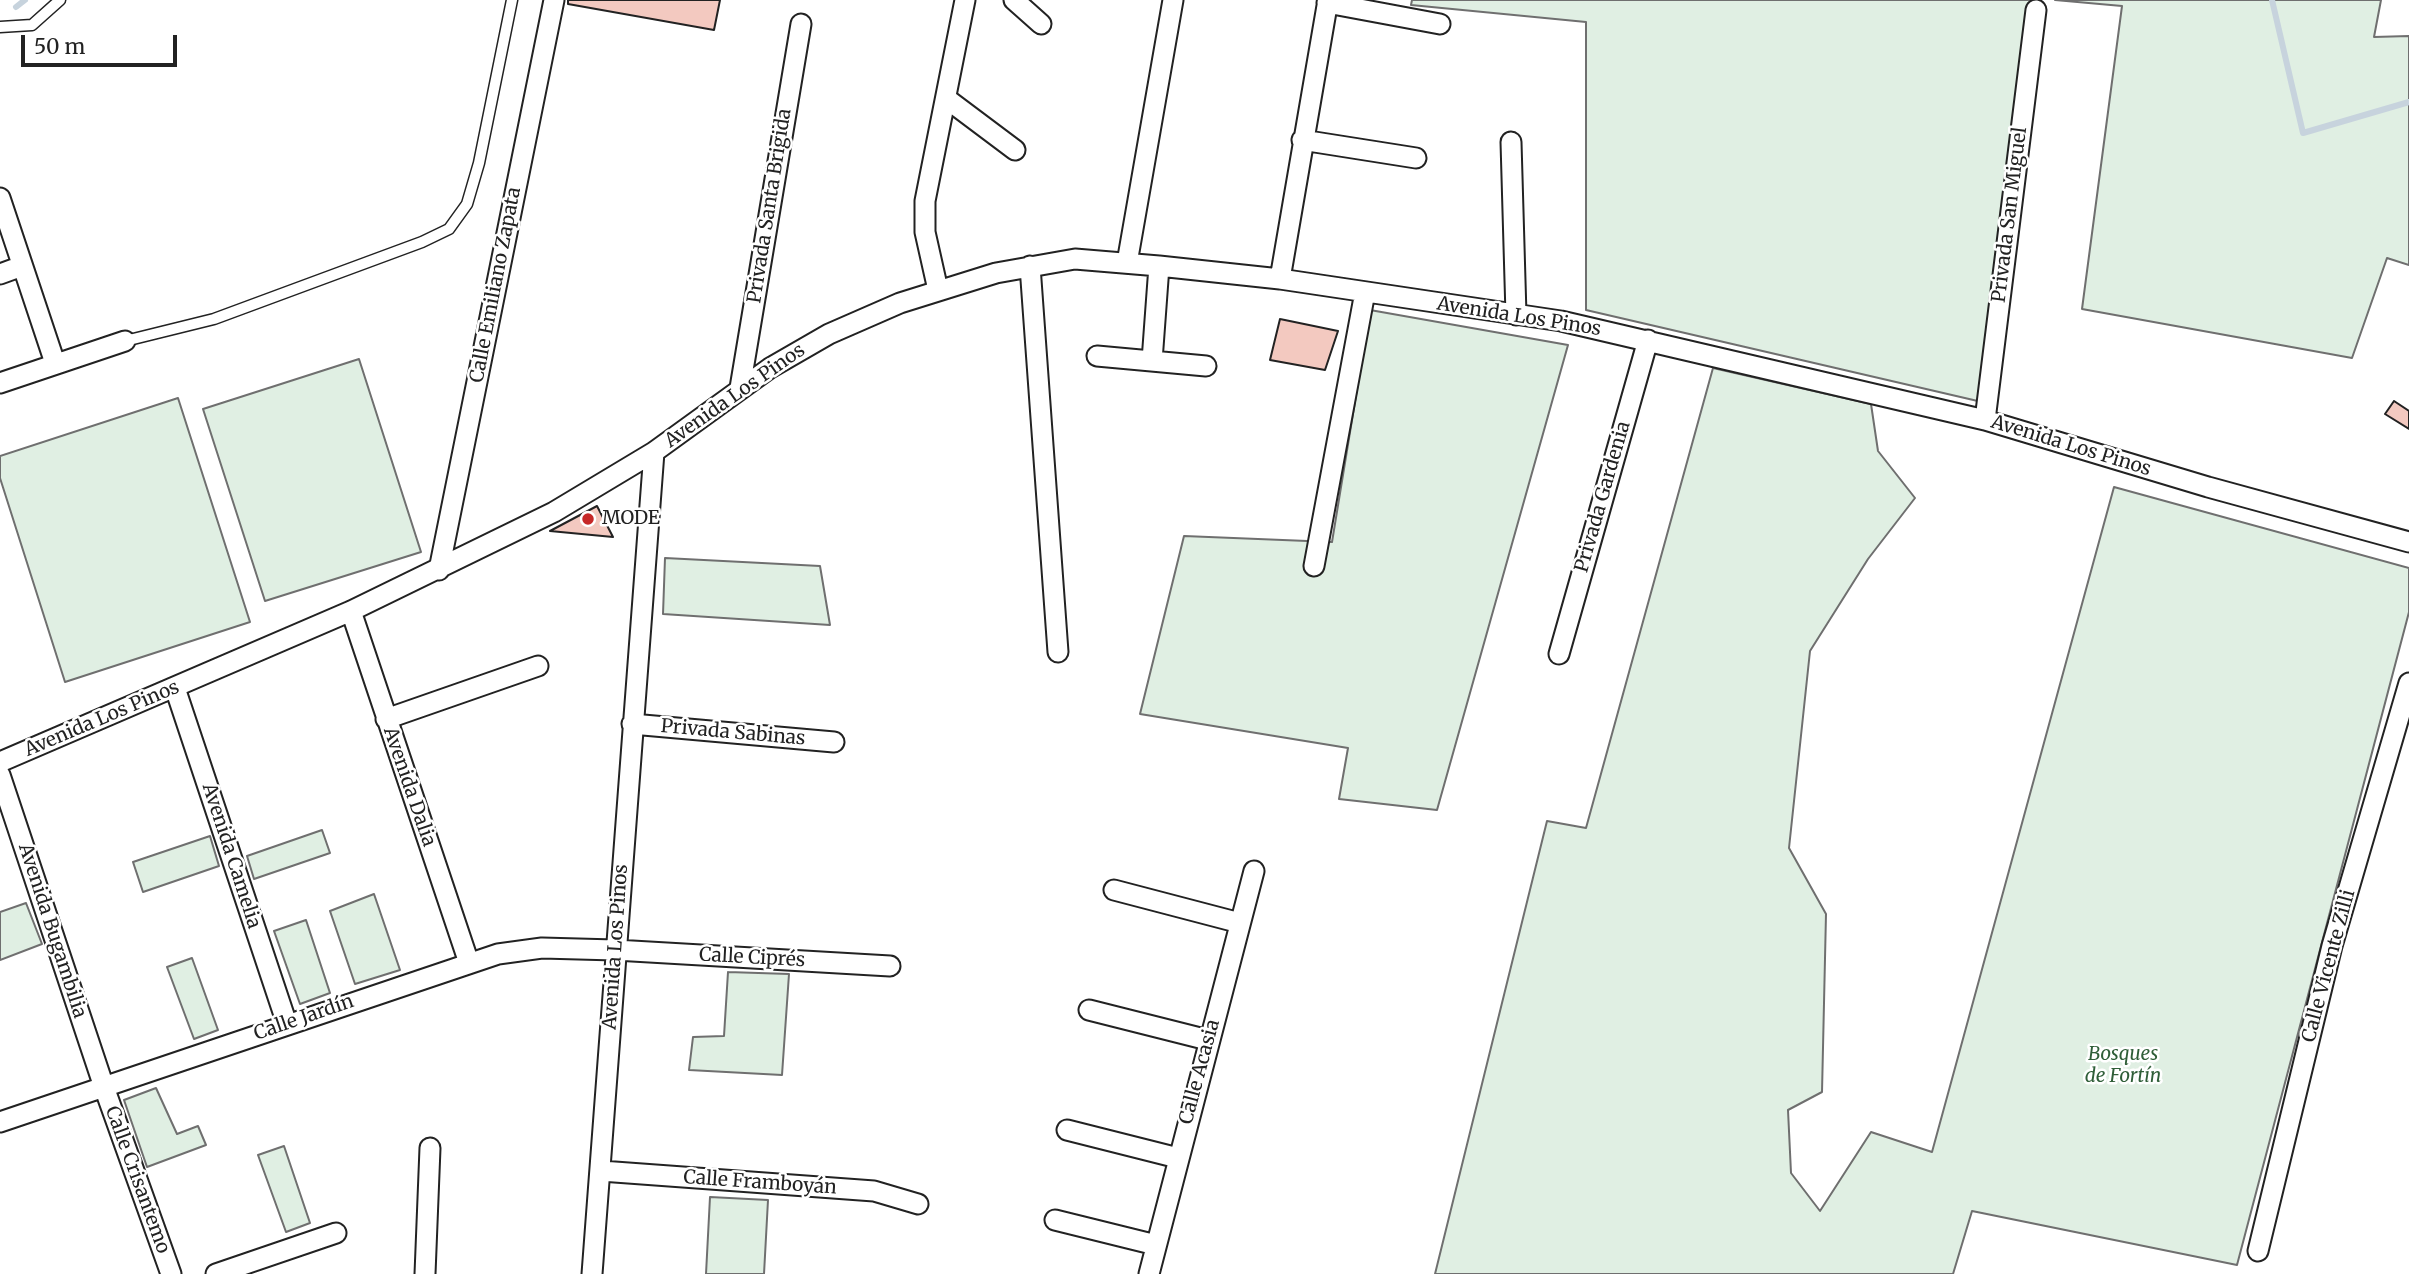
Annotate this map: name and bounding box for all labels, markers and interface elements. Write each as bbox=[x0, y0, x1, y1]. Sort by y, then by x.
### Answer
scale bar bbox=[24, 21, 180, 65]
text: 50 m bbox=[34, 33, 85, 60]
street label: Privada Santa Brigida bbox=[743, 107, 797, 305]
street label: Privada San Miguel bbox=[1988, 126, 2032, 304]
street label: Calle Emiliano Zapata bbox=[466, 185, 526, 385]
street label: Avenida Los Pinos bbox=[1435, 293, 1603, 341]
street label: Avenida Los Pinos bbox=[661, 339, 809, 453]
street label: Avenida Los Pinos bbox=[1988, 411, 2154, 481]
street label: Privada Gardenia bbox=[1571, 419, 1635, 575]
place label: MODE bbox=[602, 508, 660, 530]
marker: MODE bbox=[580, 511, 596, 527]
street label: Avenida Los Pinos bbox=[21, 676, 183, 762]
street label: Privada Sabinas bbox=[660, 715, 806, 751]
street label: Avenida Dalia bbox=[378, 724, 440, 850]
street label: Avenida Camelia bbox=[197, 781, 265, 931]
street label: Avenida Bugambilia bbox=[13, 841, 91, 1021]
street label: Avenida Los Pinos bbox=[599, 863, 633, 1031]
street label: Calle Vicente Zilli bbox=[2298, 887, 2360, 1045]
street label: Calle Ciprés bbox=[698, 944, 806, 972]
street label: Calle Jardín bbox=[251, 990, 357, 1046]
street label: Calle Acasia bbox=[1175, 1017, 1225, 1127]
park label: Bosques de Fortín bbox=[2085, 1044, 2161, 1088]
street label: Calle Crisantemo bbox=[100, 1103, 174, 1257]
street label: Calle Framboyán bbox=[683, 1166, 837, 1200]

